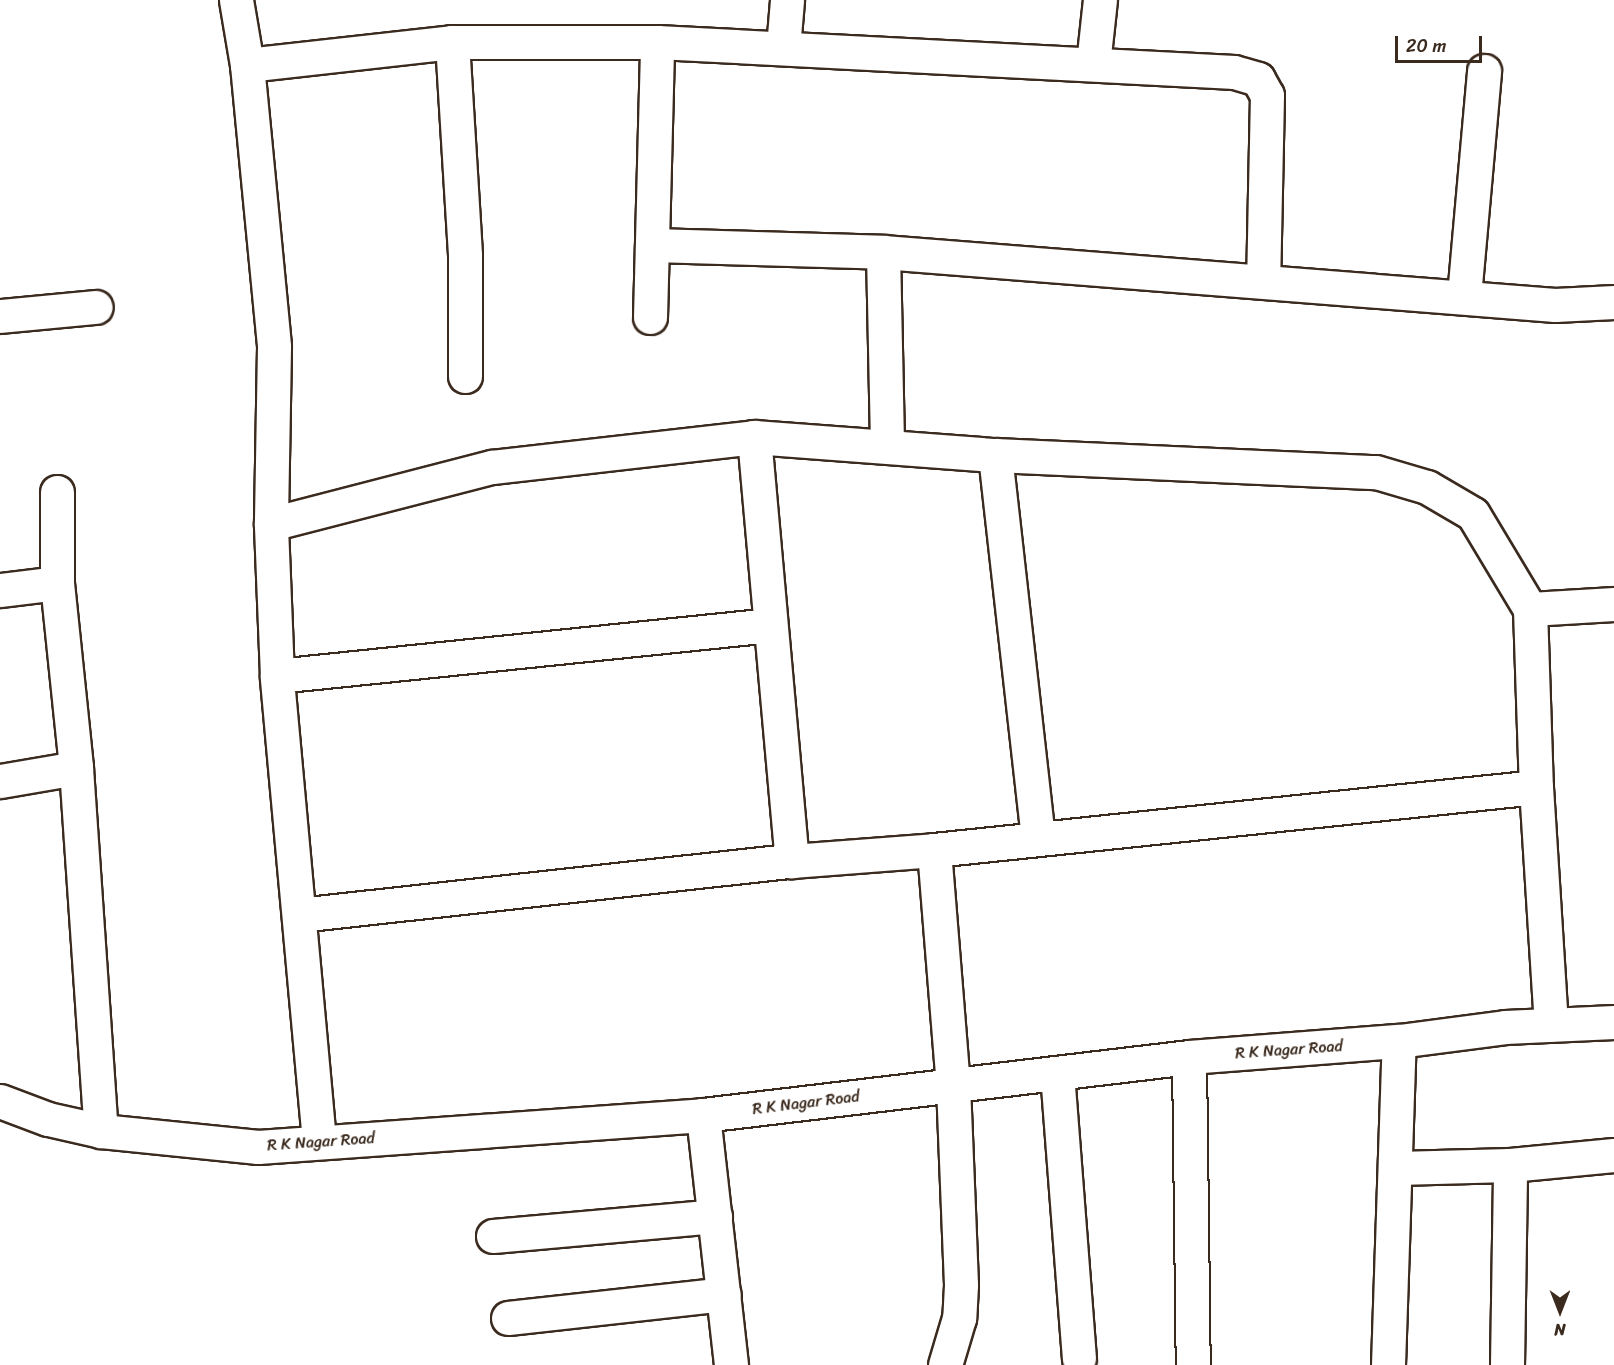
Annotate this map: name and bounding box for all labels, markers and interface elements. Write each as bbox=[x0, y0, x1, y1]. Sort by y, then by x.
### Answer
scale bar bbox=[1398, 24, 1485, 62]
text: 20 m bbox=[1406, 30, 1446, 62]
street label: R K Nagar Road bbox=[1234, 1037, 1344, 1063]
street label: R K Nagar Road bbox=[751, 1087, 861, 1119]
street label: R K Nagar Road bbox=[266, 1129, 376, 1155]
north arrow bbox=[1530, 1281, 1590, 1341]
text: N bbox=[1554, 1315, 1566, 1344]

